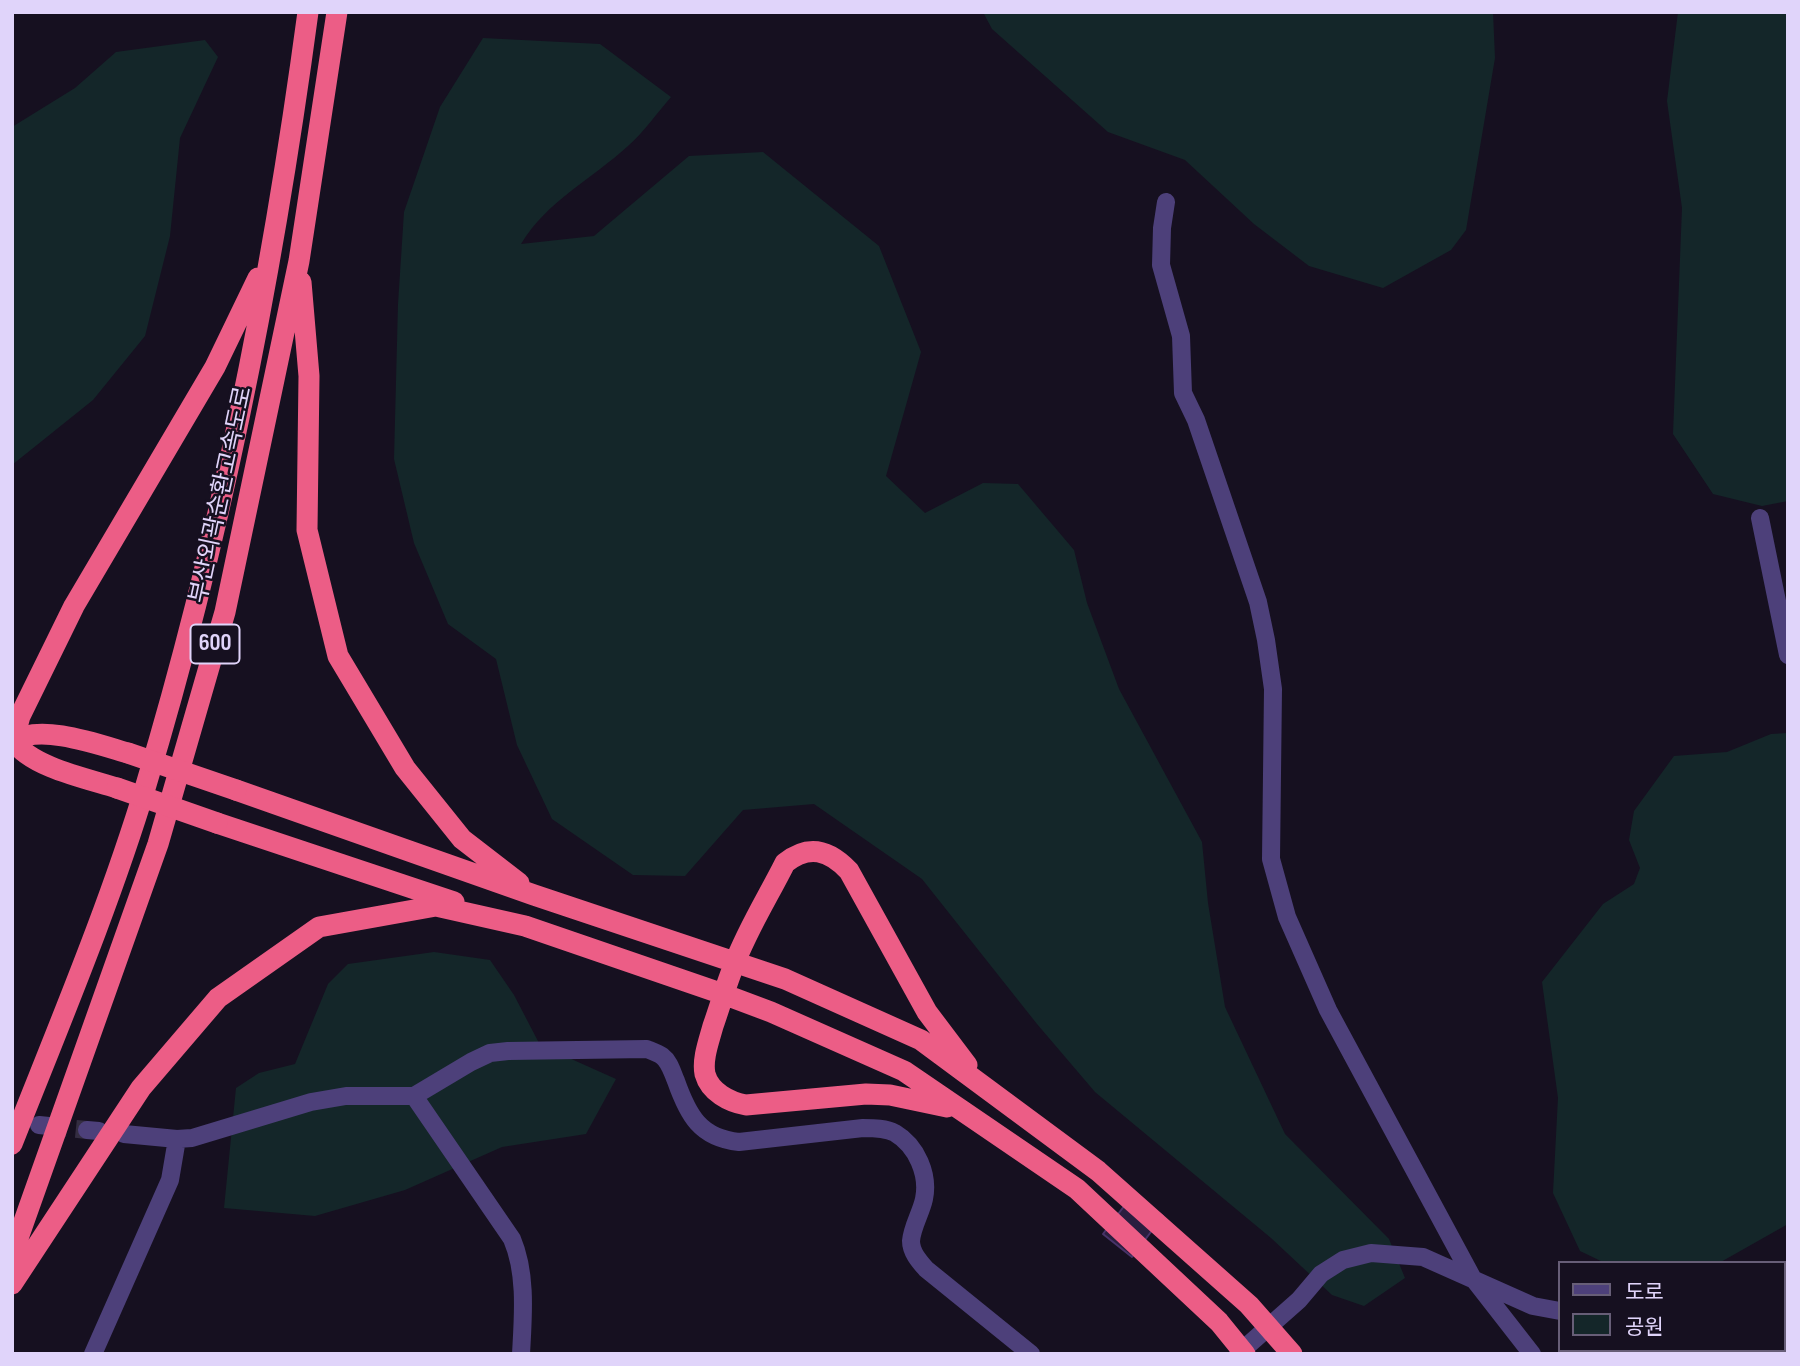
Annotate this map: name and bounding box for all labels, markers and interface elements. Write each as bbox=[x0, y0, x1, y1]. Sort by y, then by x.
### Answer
street label: 부산외곽순환고속도로 bbox=[185, 384, 259, 606]
road number: 600 bbox=[190, 624, 240, 664]
legend bbox=[1559, 1261, 1786, 1352]
text: 도로 bbox=[1625, 1280, 1664, 1305]
text: 공원 bbox=[1625, 1315, 1664, 1340]

